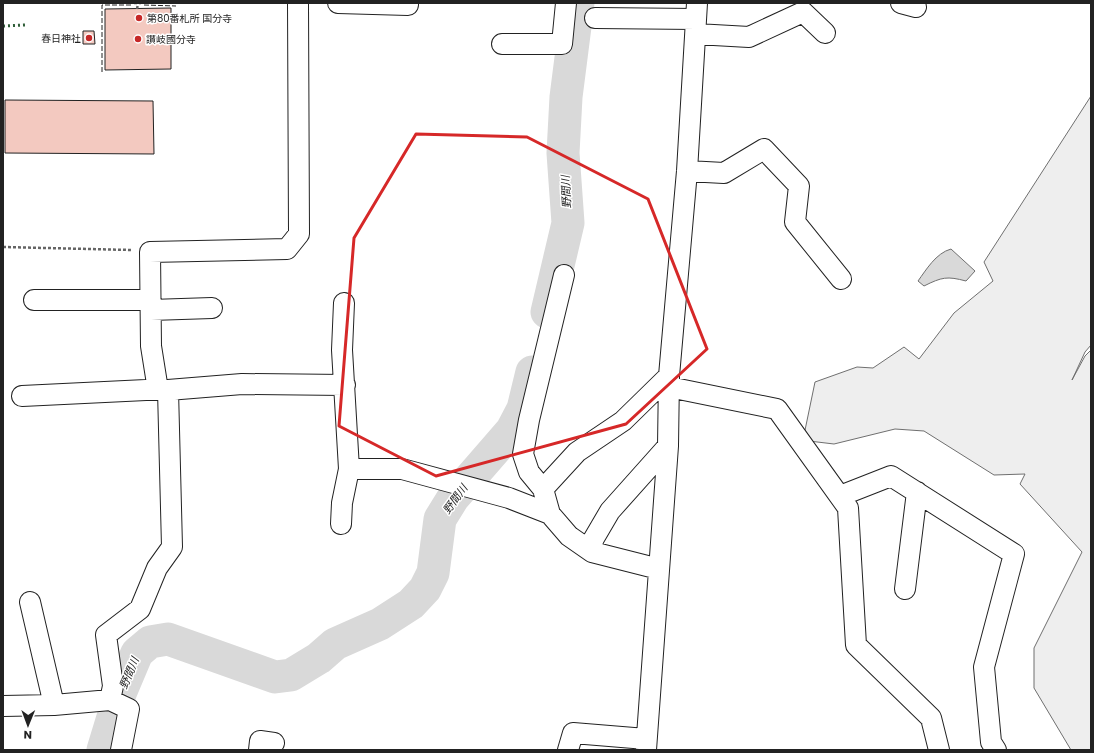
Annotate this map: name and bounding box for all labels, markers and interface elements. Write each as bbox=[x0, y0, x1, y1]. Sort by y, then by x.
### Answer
place label: 第80番札所 国分寺 bbox=[147, 11, 232, 26]
marker: 第80番札所 国分寺 bbox=[134, 13, 144, 23]
place label: 春日神社 bbox=[41, 31, 81, 46]
place label: 讃岐國分寺 bbox=[146, 32, 196, 47]
marker: 春日神社 bbox=[84, 33, 94, 43]
marker: 讃岐國分寺 bbox=[133, 34, 143, 44]
water label: 野間川 bbox=[557, 174, 575, 209]
water label: 野間川 bbox=[439, 480, 472, 517]
water label: 野間川 bbox=[115, 654, 143, 691]
north arrow bbox=[8, 705, 48, 745]
text: N bbox=[24, 727, 32, 743]

